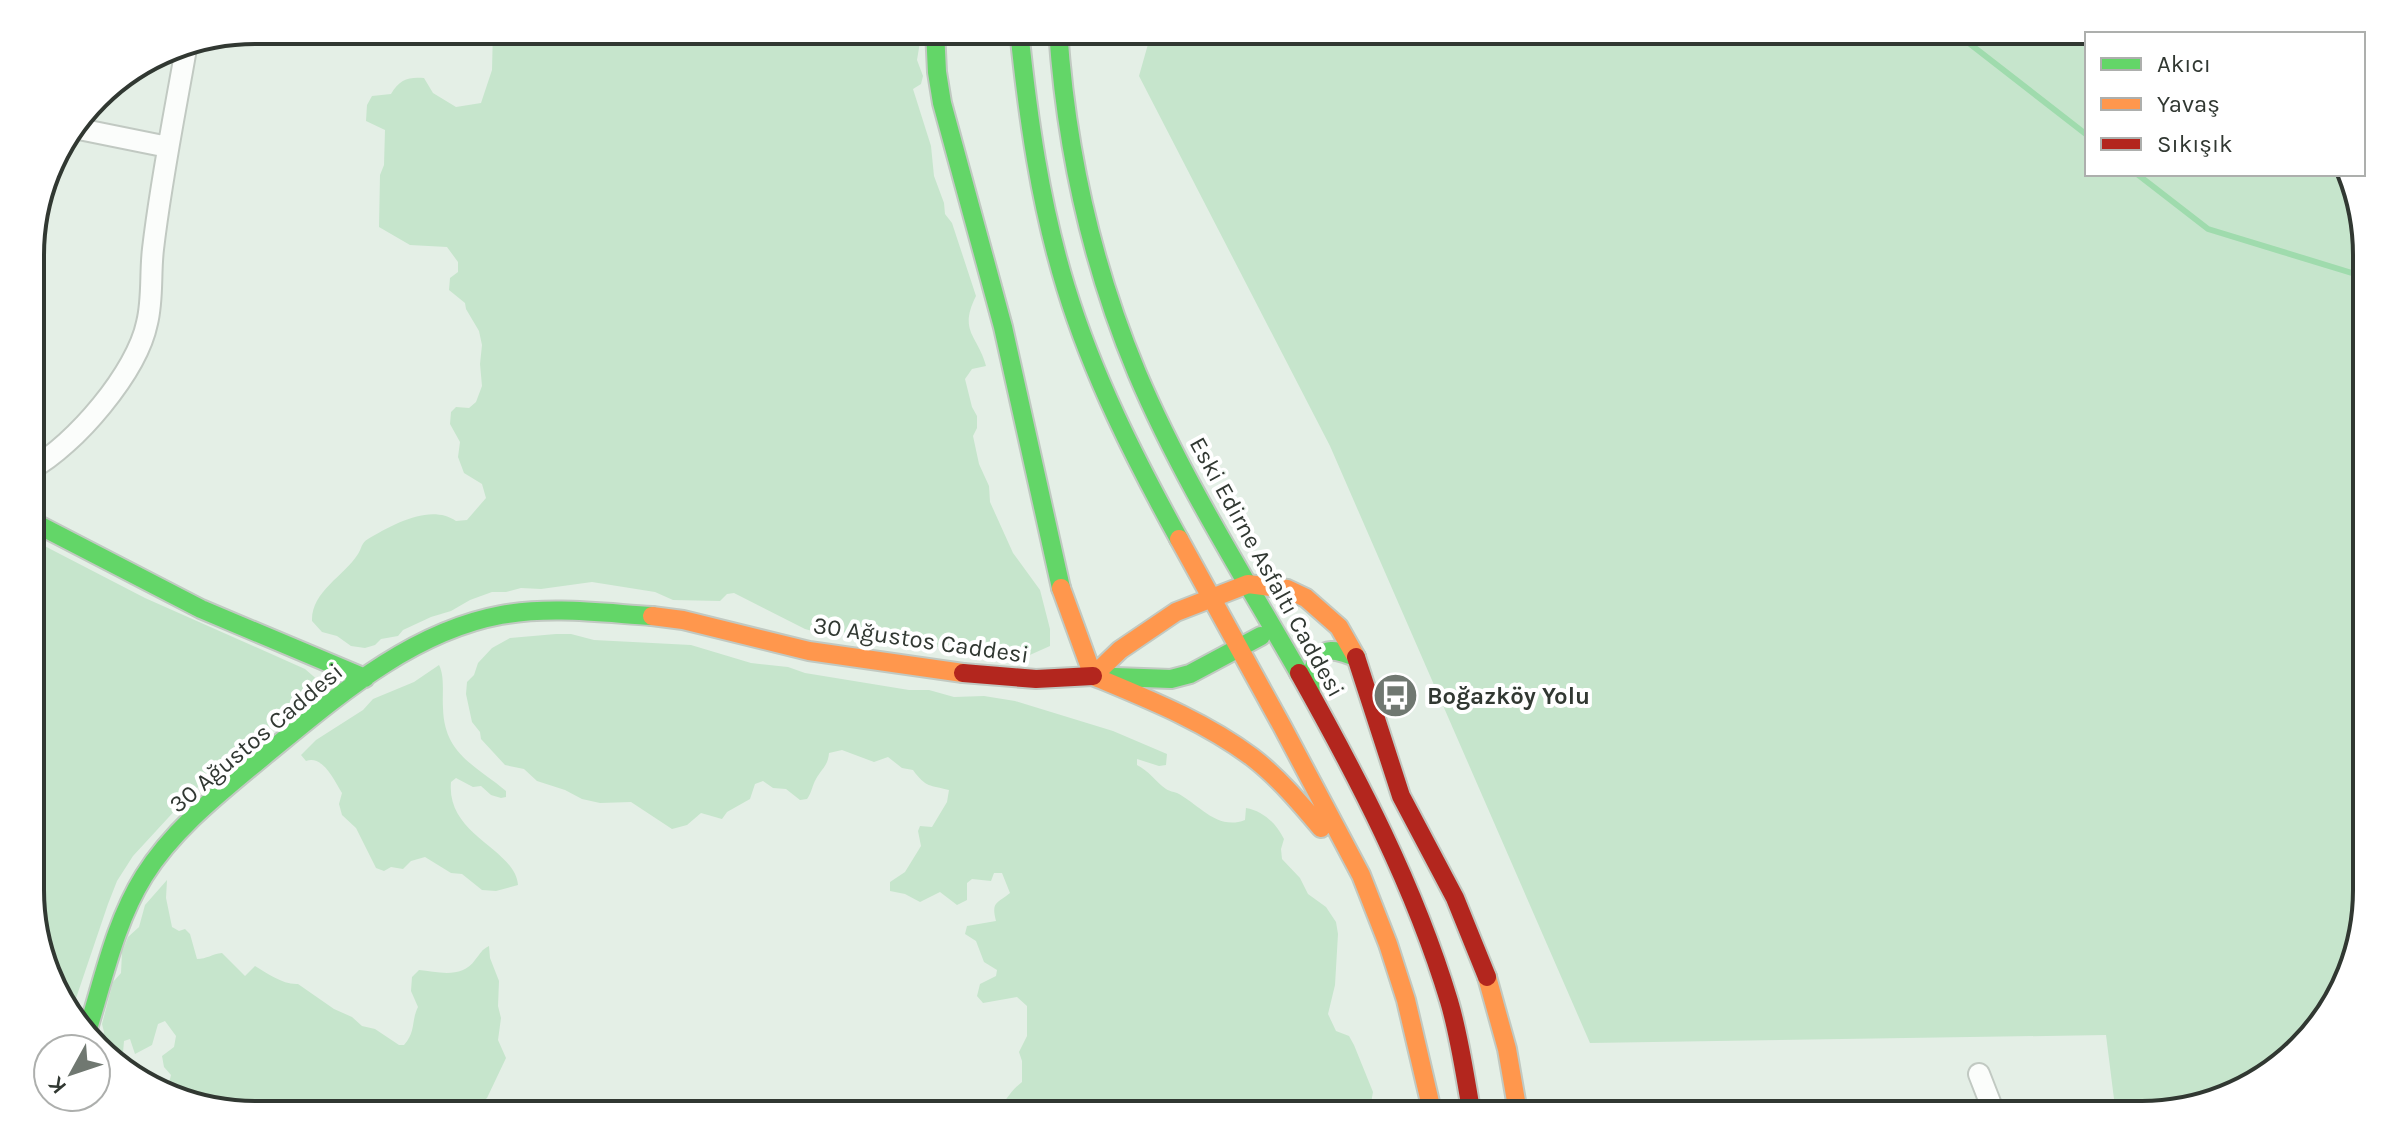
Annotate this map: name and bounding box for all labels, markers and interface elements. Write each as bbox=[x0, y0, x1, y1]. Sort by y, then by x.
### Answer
legend bbox=[2085, 32, 2365, 176]
text: Akıcı bbox=[2157, 50, 2211, 78]
text: Yavaş bbox=[2157, 90, 2220, 118]
text: Sıkışık bbox=[2157, 130, 2233, 158]
street label: Eski Edirne Asfaltı Caddesi bbox=[1184, 432, 1350, 702]
street label: 30 Ağustos Caddesi bbox=[811, 611, 1031, 669]
street label: 30 Ağustos Caddesi bbox=[164, 657, 348, 819]
bus stop icon: Boğazköy Yolu bbox=[1372, 672, 1420, 720]
place label: Boğazköy Yolu bbox=[1427, 682, 1590, 710]
north arrow bbox=[32, 1033, 112, 1113]
text: K bbox=[42, 1071, 72, 1099]

